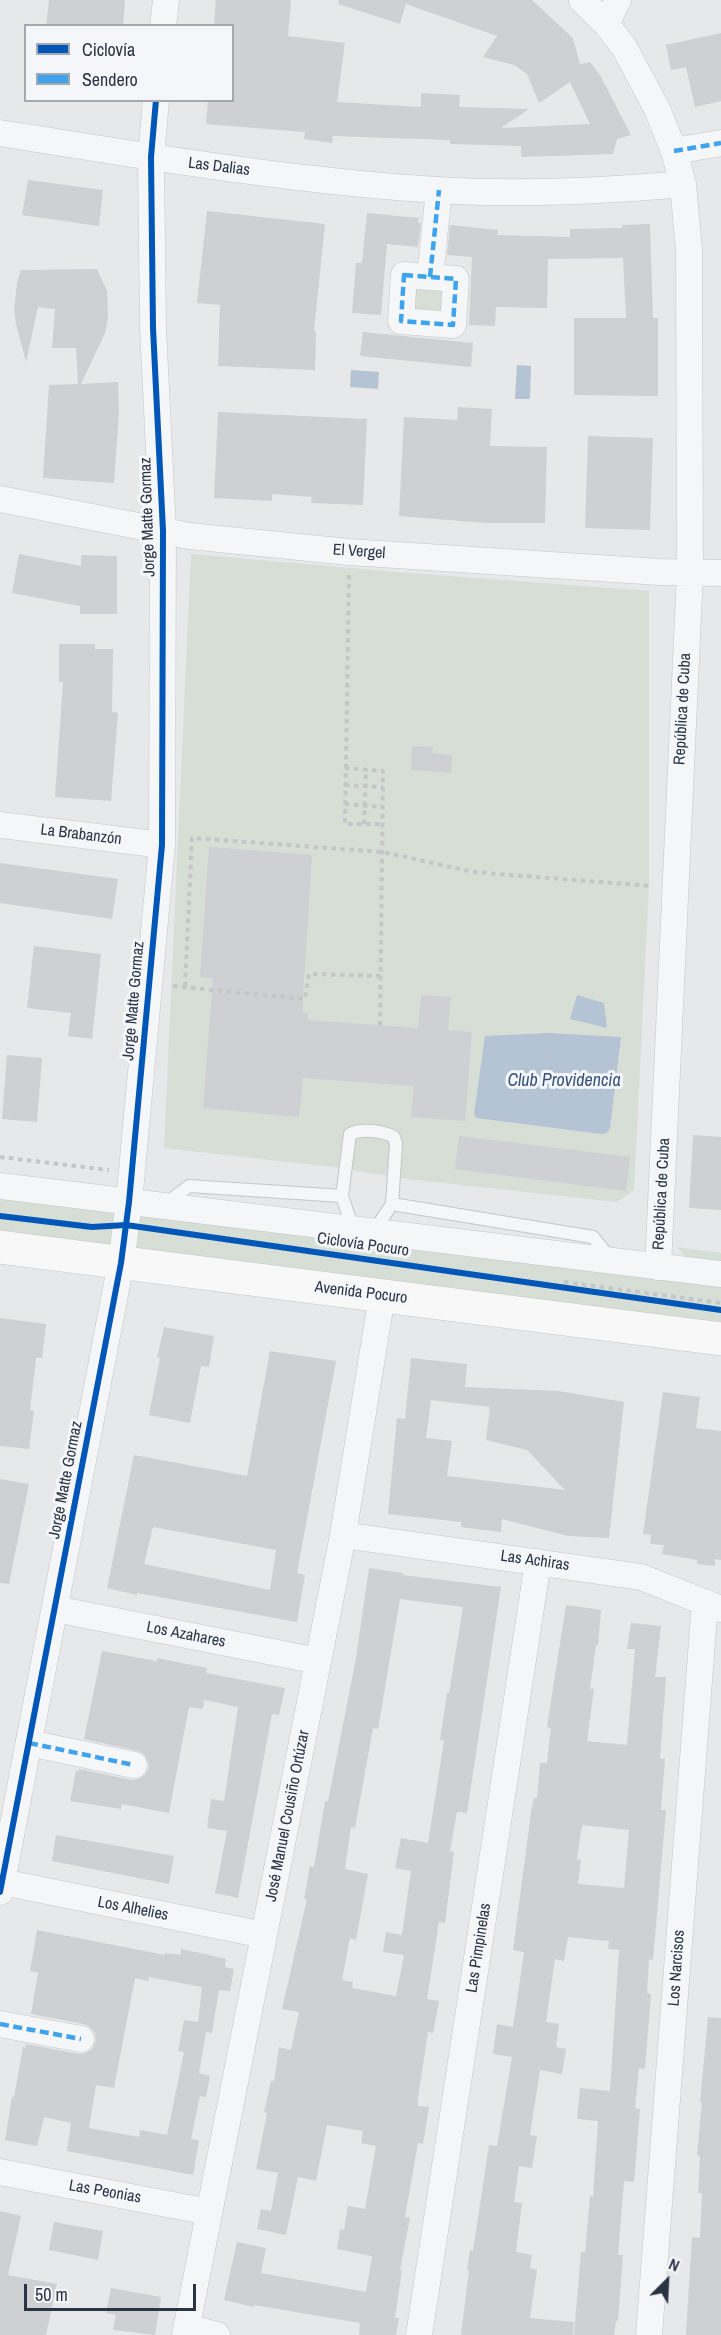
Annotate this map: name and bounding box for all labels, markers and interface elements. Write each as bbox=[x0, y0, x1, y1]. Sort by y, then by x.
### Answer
legend bbox=[24, 24, 234, 102]
text: Ciclovía bbox=[82, 37, 135, 62]
text: Sendero bbox=[82, 67, 138, 92]
street label: Las Dalias bbox=[187, 154, 251, 180]
street label: Jorge Matte Gormaz bbox=[136, 457, 160, 577]
street label: El Vergel bbox=[332, 541, 386, 563]
street label: República de Cuba bbox=[670, 652, 696, 766]
street label: La Brabanzón bbox=[39, 820, 123, 850]
street label: Jorge Matte Gormaz bbox=[119, 941, 149, 1061]
water label: Club Providencia bbox=[507, 1070, 621, 1092]
street label: República de Cuba bbox=[649, 1137, 675, 1251]
street label: Ciclovía Pocuro bbox=[316, 1229, 410, 1261]
street label: Avenida Pocuro bbox=[314, 1278, 408, 1308]
street label: Jorge Matte Gormaz bbox=[45, 1419, 87, 1541]
street label: Las Achiras bbox=[499, 1547, 571, 1575]
street label: Los Azahares bbox=[145, 1618, 227, 1652]
street label: José Manuel Cousiño Ortúzar bbox=[262, 1729, 314, 1903]
street label: Los Alhelies bbox=[96, 1893, 170, 1925]
street label: Las Pimpinelas bbox=[462, 1902, 496, 1994]
street label: Los Narcisos bbox=[665, 1929, 689, 2007]
street label: Las Peonias bbox=[67, 2176, 143, 2208]
north arrow bbox=[637, 2251, 697, 2311]
text: N bbox=[666, 2253, 683, 2277]
scale bar bbox=[27, 2272, 200, 2310]
text: 50 m bbox=[35, 2282, 68, 2307]

